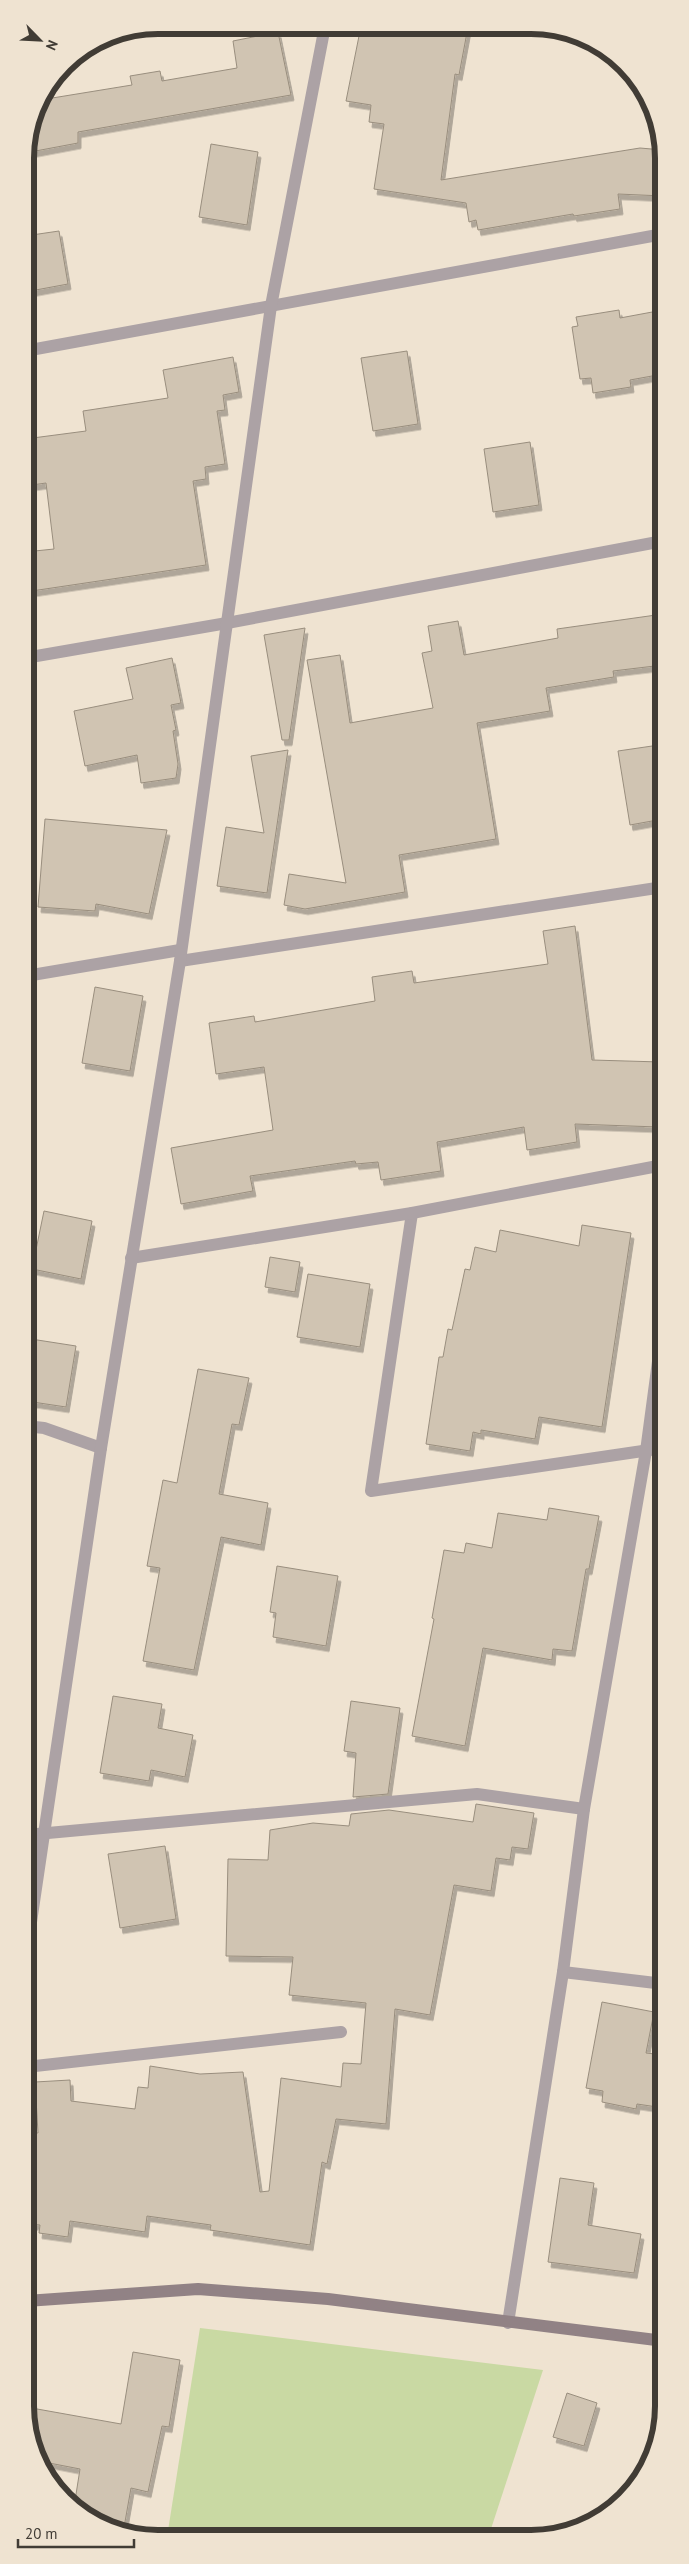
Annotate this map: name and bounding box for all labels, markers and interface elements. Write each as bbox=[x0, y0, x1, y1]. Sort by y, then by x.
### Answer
north arrow bbox=[15, 15, 65, 65]
text: N bbox=[42, 37, 62, 53]
scale bar bbox=[18, 2516, 134, 2548]
text: 20 m bbox=[25, 2524, 58, 2543]

